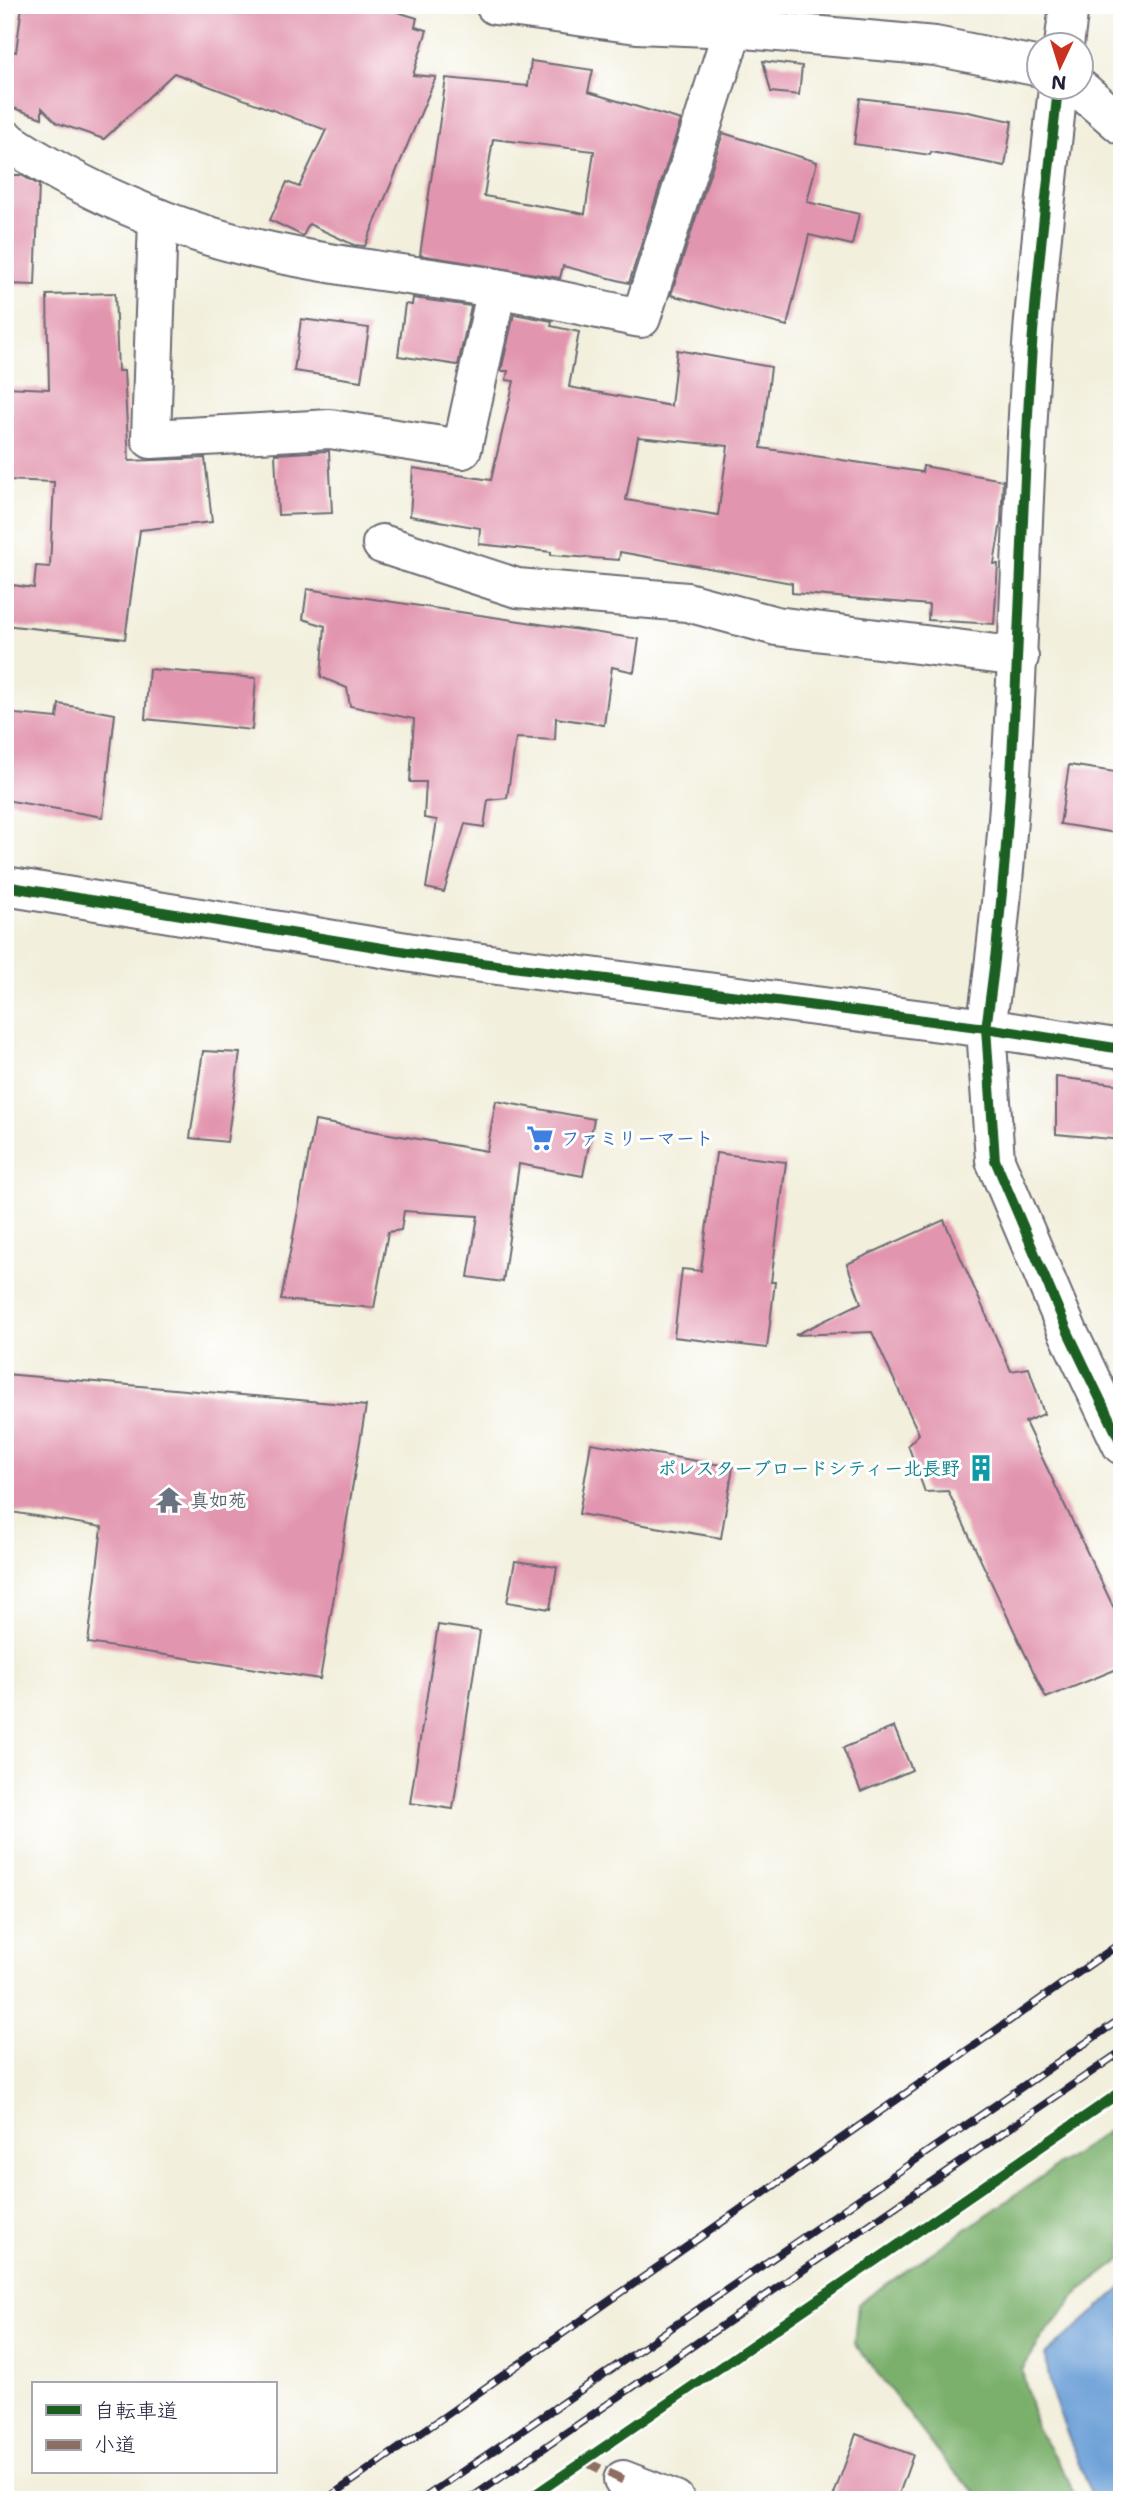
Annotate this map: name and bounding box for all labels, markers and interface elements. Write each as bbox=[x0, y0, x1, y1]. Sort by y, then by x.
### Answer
north arrow bbox=[1026, 32, 1096, 102]
text: N bbox=[1050, 69, 1067, 95]
supermarket icon: ファミリーマート bbox=[525, 1123, 555, 1153]
place label: ファミリーマート bbox=[561, 1126, 714, 1151]
building icon: ポレスターブロードシティー北長野 bbox=[966, 1453, 996, 1483]
place label: ポレスターブロードシティー北長野 bbox=[658, 1456, 960, 1481]
temple icon: 真如苑 bbox=[154, 1485, 184, 1515]
place label: 真如苑 bbox=[190, 1488, 247, 1513]
legend bbox=[32, 2382, 276, 2474]
text: 自転車道 bbox=[94, 2397, 178, 2425]
text: 小道 bbox=[94, 2431, 136, 2459]

